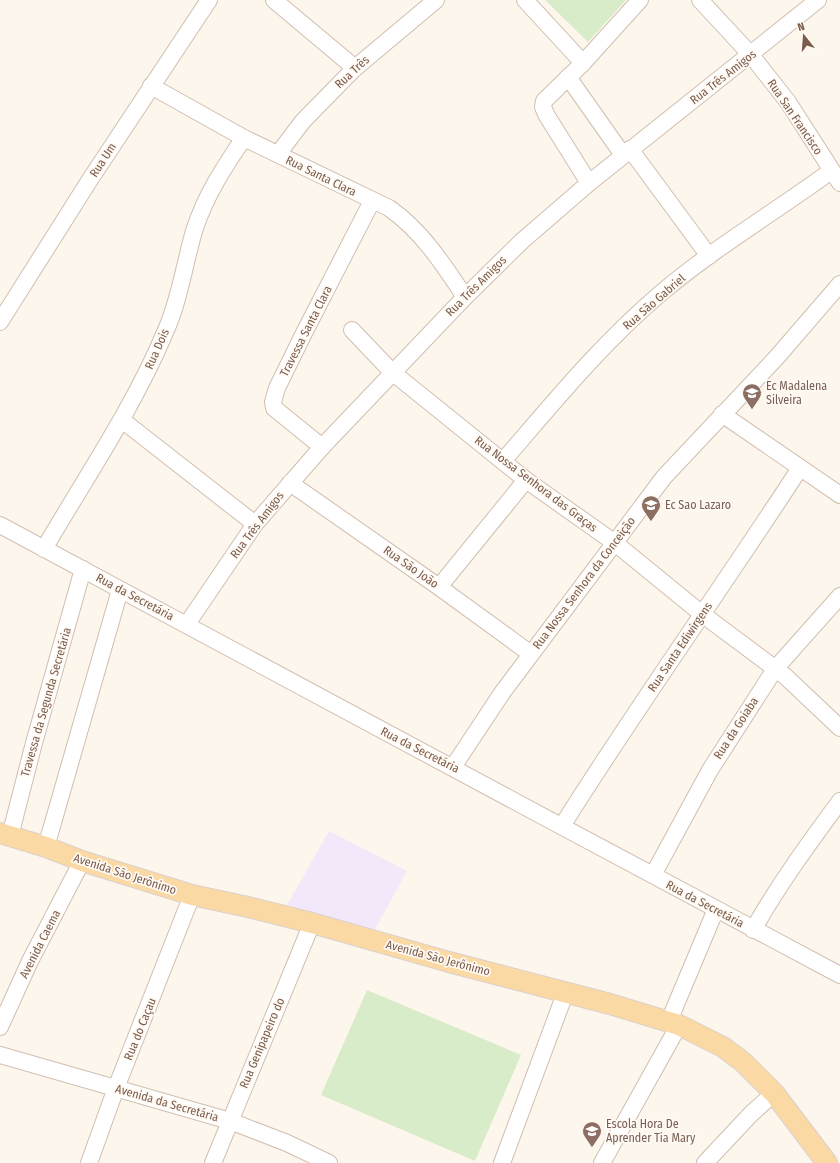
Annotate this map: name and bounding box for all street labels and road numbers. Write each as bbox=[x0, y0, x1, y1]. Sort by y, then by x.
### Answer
street label: Rua Três Amigos bbox=[687, 47, 759, 107]
street label: Rua Três bbox=[332, 53, 372, 91]
street label: Rua San Francisco bbox=[765, 77, 825, 157]
street label: Rua Um bbox=[87, 140, 119, 180]
street label: Rua Santa Clara bbox=[283, 153, 359, 199]
street label: Rua Três Amigos bbox=[443, 253, 509, 319]
street label: Rua São Gabriel bbox=[620, 271, 688, 333]
street label: Travessa Santa Clara bbox=[277, 283, 335, 379]
street label: Rua Dois bbox=[142, 327, 172, 371]
street label: Rua Nossa Senhora das Graças bbox=[472, 433, 600, 535]
street label: Rua Três Amigos bbox=[227, 489, 287, 561]
street label: Rua Nossa Senhora da Conceição bbox=[530, 514, 638, 652]
street label: Rua São João bbox=[381, 543, 441, 591]
street label: Rua da Secretária bbox=[94, 571, 176, 623]
street label: Rua Santa Ediwirgens bbox=[645, 600, 715, 694]
street label: Travessa da Segunda Secretária bbox=[18, 626, 74, 778]
street label: Rua da Goiaba bbox=[711, 694, 761, 762]
street label: Rua da Secretária bbox=[378, 724, 462, 776]
street label: Avenida São Jerônimo bbox=[72, 851, 178, 897]
street label: Rua da Secretária bbox=[664, 878, 746, 930]
street label: Avenida Caema bbox=[17, 907, 63, 981]
street label: Avenida São Jerônimo bbox=[384, 937, 492, 979]
street label: Rua do Caçau bbox=[121, 996, 159, 1062]
street label: Rua Genipapeiro do bbox=[237, 996, 287, 1090]
street label: Avenida da Secretária bbox=[114, 1082, 220, 1124]

